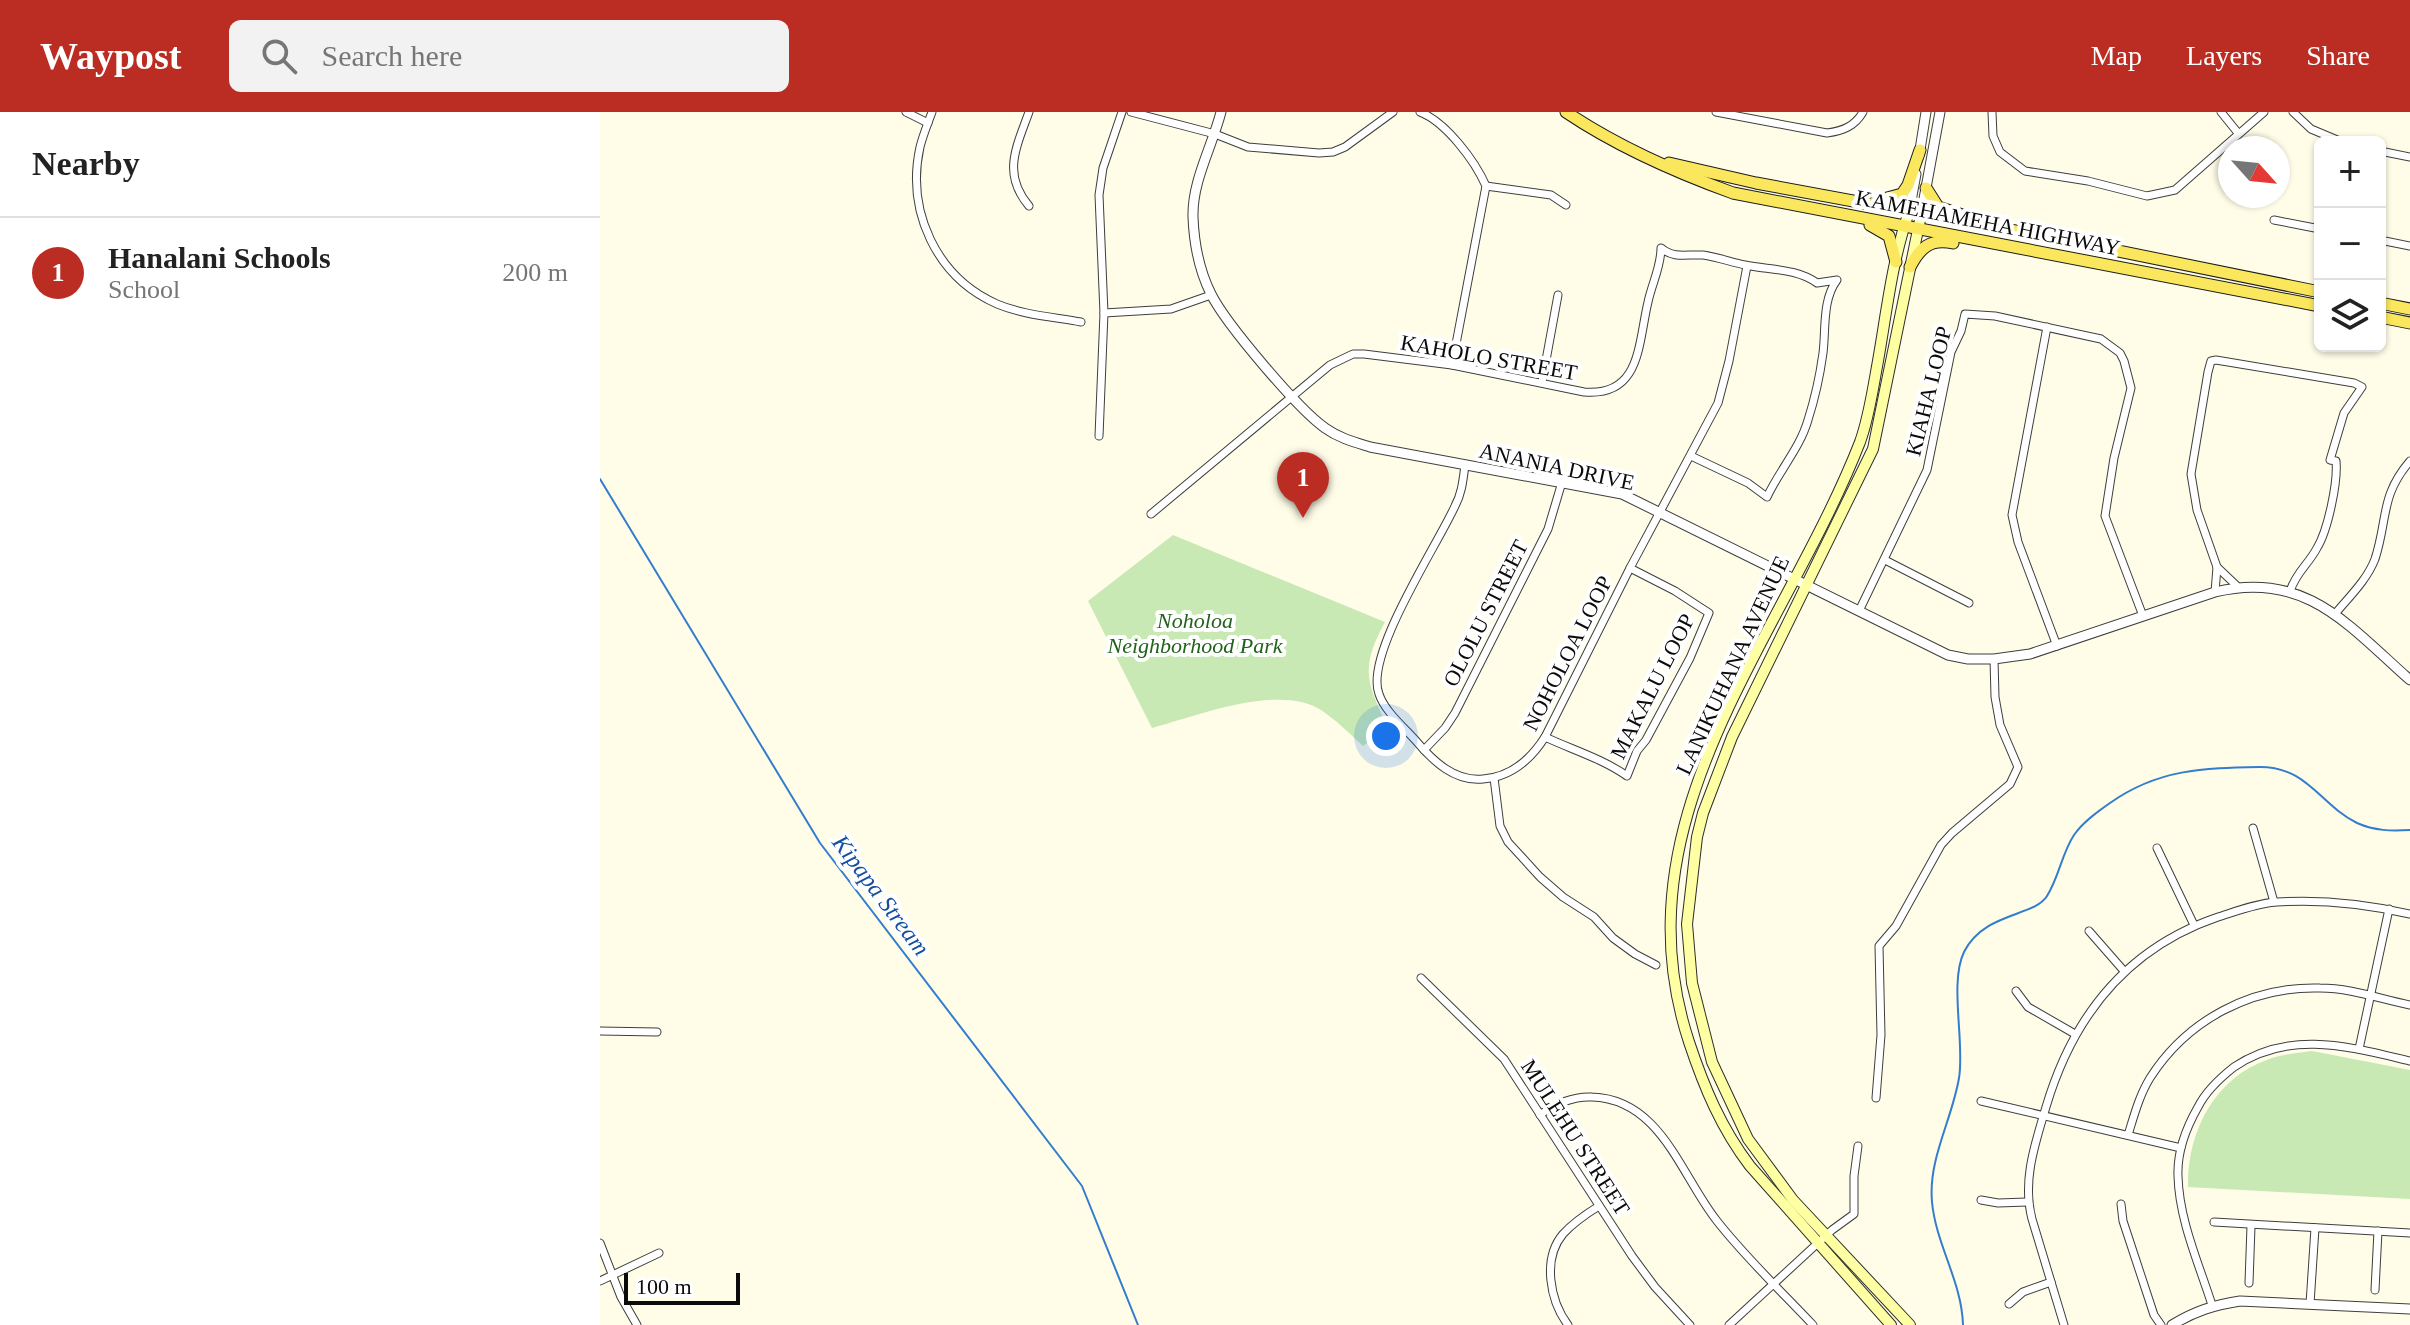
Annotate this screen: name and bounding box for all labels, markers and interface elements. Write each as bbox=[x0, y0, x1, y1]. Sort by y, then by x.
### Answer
search box bbox=[229, 20, 789, 92]
icon: search bbox=[257, 34, 301, 78]
text: Waypost bbox=[40, 35, 181, 77]
text: Search here bbox=[321, 39, 462, 72]
text: Map bbox=[2091, 40, 2142, 71]
text: Layers bbox=[2186, 40, 2262, 71]
text: Share bbox=[2306, 40, 2370, 71]
north arrow bbox=[2218, 136, 2290, 208]
map controls bbox=[2314, 136, 2386, 352]
button: + bbox=[2314, 136, 2386, 208]
text: Nearby bbox=[32, 145, 140, 182]
street label: KAMEHAMEHA HIGHWAY bbox=[1854, 185, 2122, 260]
button: − bbox=[2314, 208, 2386, 280]
text: Hanalani Schools bbox=[108, 241, 331, 274]
text: 1 bbox=[52, 258, 65, 287]
text: 200 m bbox=[502, 258, 568, 287]
text: School bbox=[108, 275, 180, 304]
button: layers bbox=[2314, 280, 2386, 352]
street label: KIAHA LOOP bbox=[1900, 324, 1957, 458]
street label: KAHOLO STREET bbox=[1399, 330, 1580, 385]
street label: ANANIA DRIVE bbox=[1477, 438, 1637, 495]
pin: 1 bbox=[1277, 452, 1329, 518]
street label: OLOLU STREET bbox=[1438, 535, 1533, 690]
street label: LANIKUHANA AVENUE bbox=[1671, 552, 1794, 779]
street label: NOHOLOA LOOP bbox=[1518, 572, 1617, 735]
park label: Noholoa Neighborhood Park bbox=[1107, 608, 1284, 658]
street label: MAKALU LOOP bbox=[1605, 609, 1700, 763]
your location bbox=[1366, 716, 1406, 756]
water label: Kipapa Stream bbox=[827, 829, 935, 960]
street label: MULEHU STREET bbox=[1516, 1055, 1635, 1220]
scale bar bbox=[624, 1269, 740, 1305]
text: 100 m bbox=[636, 1274, 692, 1299]

